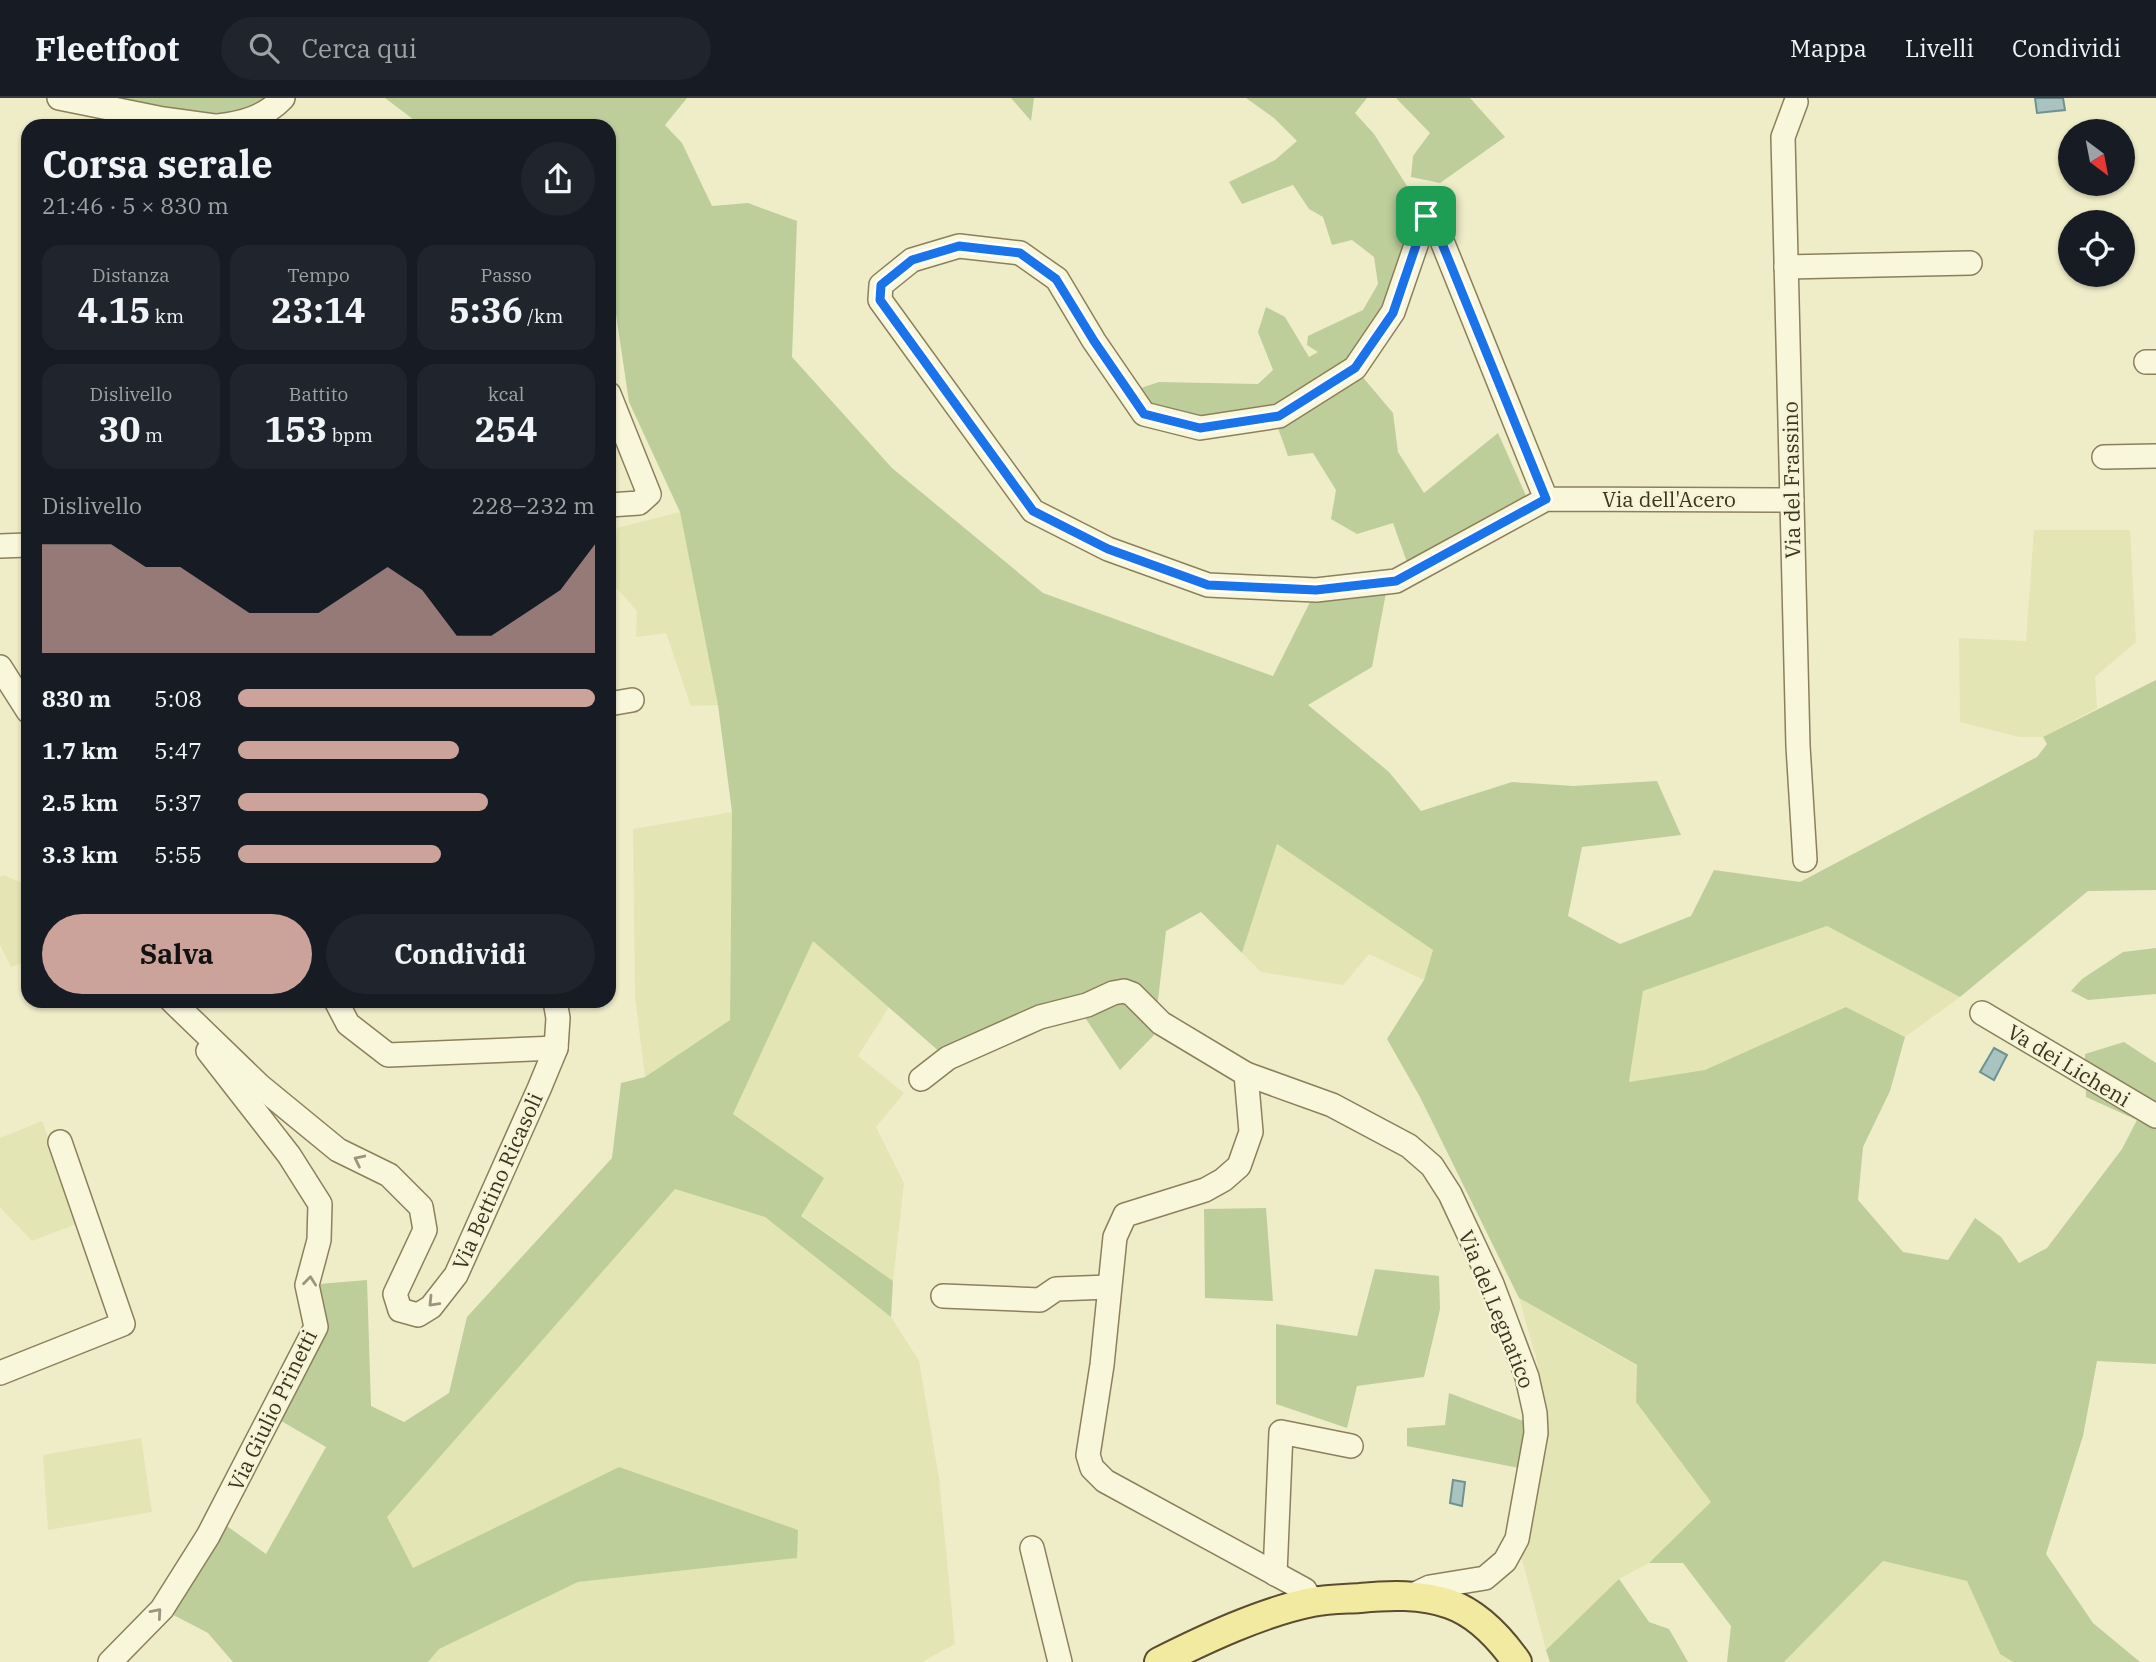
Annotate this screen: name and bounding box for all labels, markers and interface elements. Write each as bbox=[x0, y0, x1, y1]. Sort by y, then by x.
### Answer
search box bbox=[221, 17, 711, 80]
text: Fleetfoot bbox=[35, 27, 179, 70]
icon: search bbox=[245, 29, 283, 67]
text: Cerca qui bbox=[301, 31, 417, 65]
text: Mappa bbox=[1790, 32, 1867, 64]
text: Livelli bbox=[1905, 32, 1974, 64]
text: Condividi bbox=[2012, 32, 2121, 64]
north arrow bbox=[2058, 119, 2135, 196]
map controls bbox=[2058, 119, 2135, 287]
text: Corsa serale bbox=[42, 139, 273, 188]
button: share bbox=[521, 142, 595, 216]
pin bbox=[1396, 186, 1456, 246]
text: 21:46 · 5 × 830 m bbox=[42, 190, 229, 220]
icon: arrive bbox=[1407, 197, 1445, 235]
button: locate bbox=[2058, 210, 2135, 287]
text: Distanza bbox=[92, 263, 170, 287]
text: Tempo bbox=[287, 263, 350, 287]
text: Passo bbox=[481, 263, 532, 287]
text: 4.15 bbox=[78, 287, 150, 333]
text: 23:14 bbox=[271, 287, 366, 333]
text: 5:36 bbox=[449, 287, 523, 333]
text: km bbox=[150, 304, 184, 328]
text: /km bbox=[523, 304, 563, 328]
text: Dislivello bbox=[90, 382, 172, 406]
text: Battito bbox=[289, 382, 348, 406]
text: kcal bbox=[488, 382, 524, 406]
street label: Via del Frassino bbox=[1776, 401, 1806, 559]
text: 30 bbox=[99, 406, 141, 452]
text: 153 bbox=[264, 406, 327, 452]
text: 254 bbox=[475, 406, 538, 452]
text: m bbox=[141, 423, 163, 447]
text: bpm bbox=[327, 423, 373, 447]
street label: Via dell'Acero bbox=[1602, 485, 1736, 513]
text: Dislivello bbox=[42, 490, 142, 520]
text: 228–232 m bbox=[471, 490, 595, 520]
text: 830 m bbox=[42, 683, 111, 713]
text: 5:08 bbox=[154, 683, 202, 713]
text: 1.7 km bbox=[42, 735, 118, 765]
text: 5:47 bbox=[154, 735, 202, 765]
text: 2.5 km bbox=[42, 787, 118, 817]
text: 5:37 bbox=[154, 787, 202, 817]
text: 3.3 km bbox=[42, 839, 118, 869]
text: 5:55 bbox=[154, 839, 202, 869]
button: Salva bbox=[42, 914, 312, 994]
button: Condividi bbox=[326, 914, 595, 994]
street label: Va dei Licheni bbox=[2002, 1017, 2136, 1113]
street label: Via Bettino Ricasoli bbox=[445, 1088, 549, 1274]
one-way arrow bbox=[354, 1155, 366, 1169]
street label: Via del Legnatico bbox=[1453, 1226, 1541, 1392]
one-way arrow bbox=[302, 1276, 317, 1287]
one-way arrow bbox=[428, 1294, 441, 1307]
street label: Via Giulio Prinetti bbox=[221, 1325, 323, 1495]
one-way arrow bbox=[149, 1608, 161, 1621]

